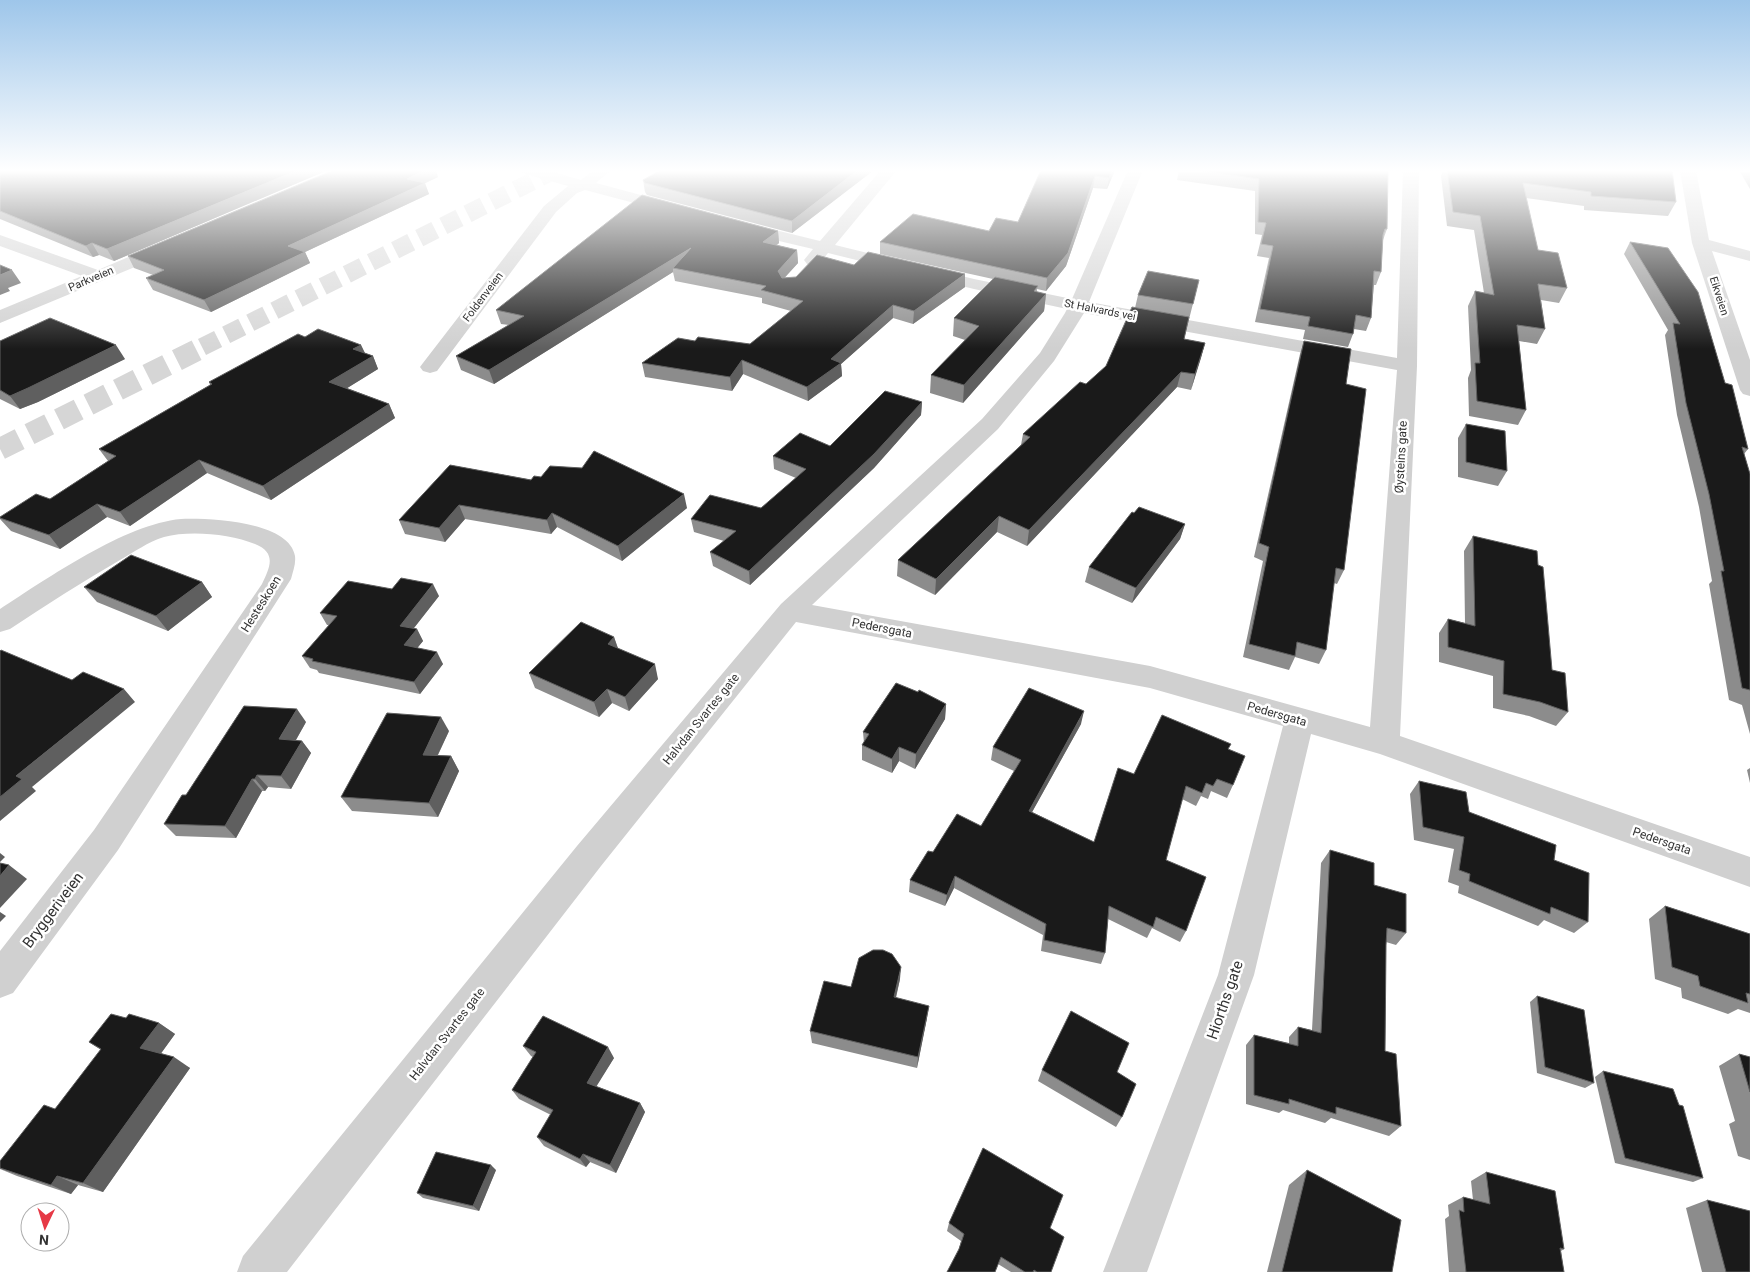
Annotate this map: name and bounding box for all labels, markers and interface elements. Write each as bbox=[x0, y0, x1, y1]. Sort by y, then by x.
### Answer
street label: Parkveien bbox=[66, 264, 116, 294]
street label: Foldenveien bbox=[460, 270, 506, 324]
street label: Eikveien bbox=[1707, 275, 1731, 317]
street label: St Halvards vei bbox=[1063, 297, 1137, 323]
street label: Øysteins gate bbox=[1392, 420, 1410, 494]
street label: Hesteskoen bbox=[238, 573, 284, 635]
street label: Pedersgata bbox=[851, 615, 913, 641]
street label: Halvdan Svartes gate bbox=[660, 671, 742, 767]
street label: Pedersgata bbox=[1246, 699, 1308, 729]
street label: Pedersgata bbox=[1631, 824, 1693, 858]
street label: Bryggeriveien bbox=[19, 869, 87, 951]
street label: Hiorths gate bbox=[1203, 958, 1247, 1042]
street label: Halvdan Svartes gate bbox=[407, 985, 487, 1083]
north arrow bbox=[20, 1202, 70, 1252]
text: N bbox=[39, 1232, 50, 1248]

